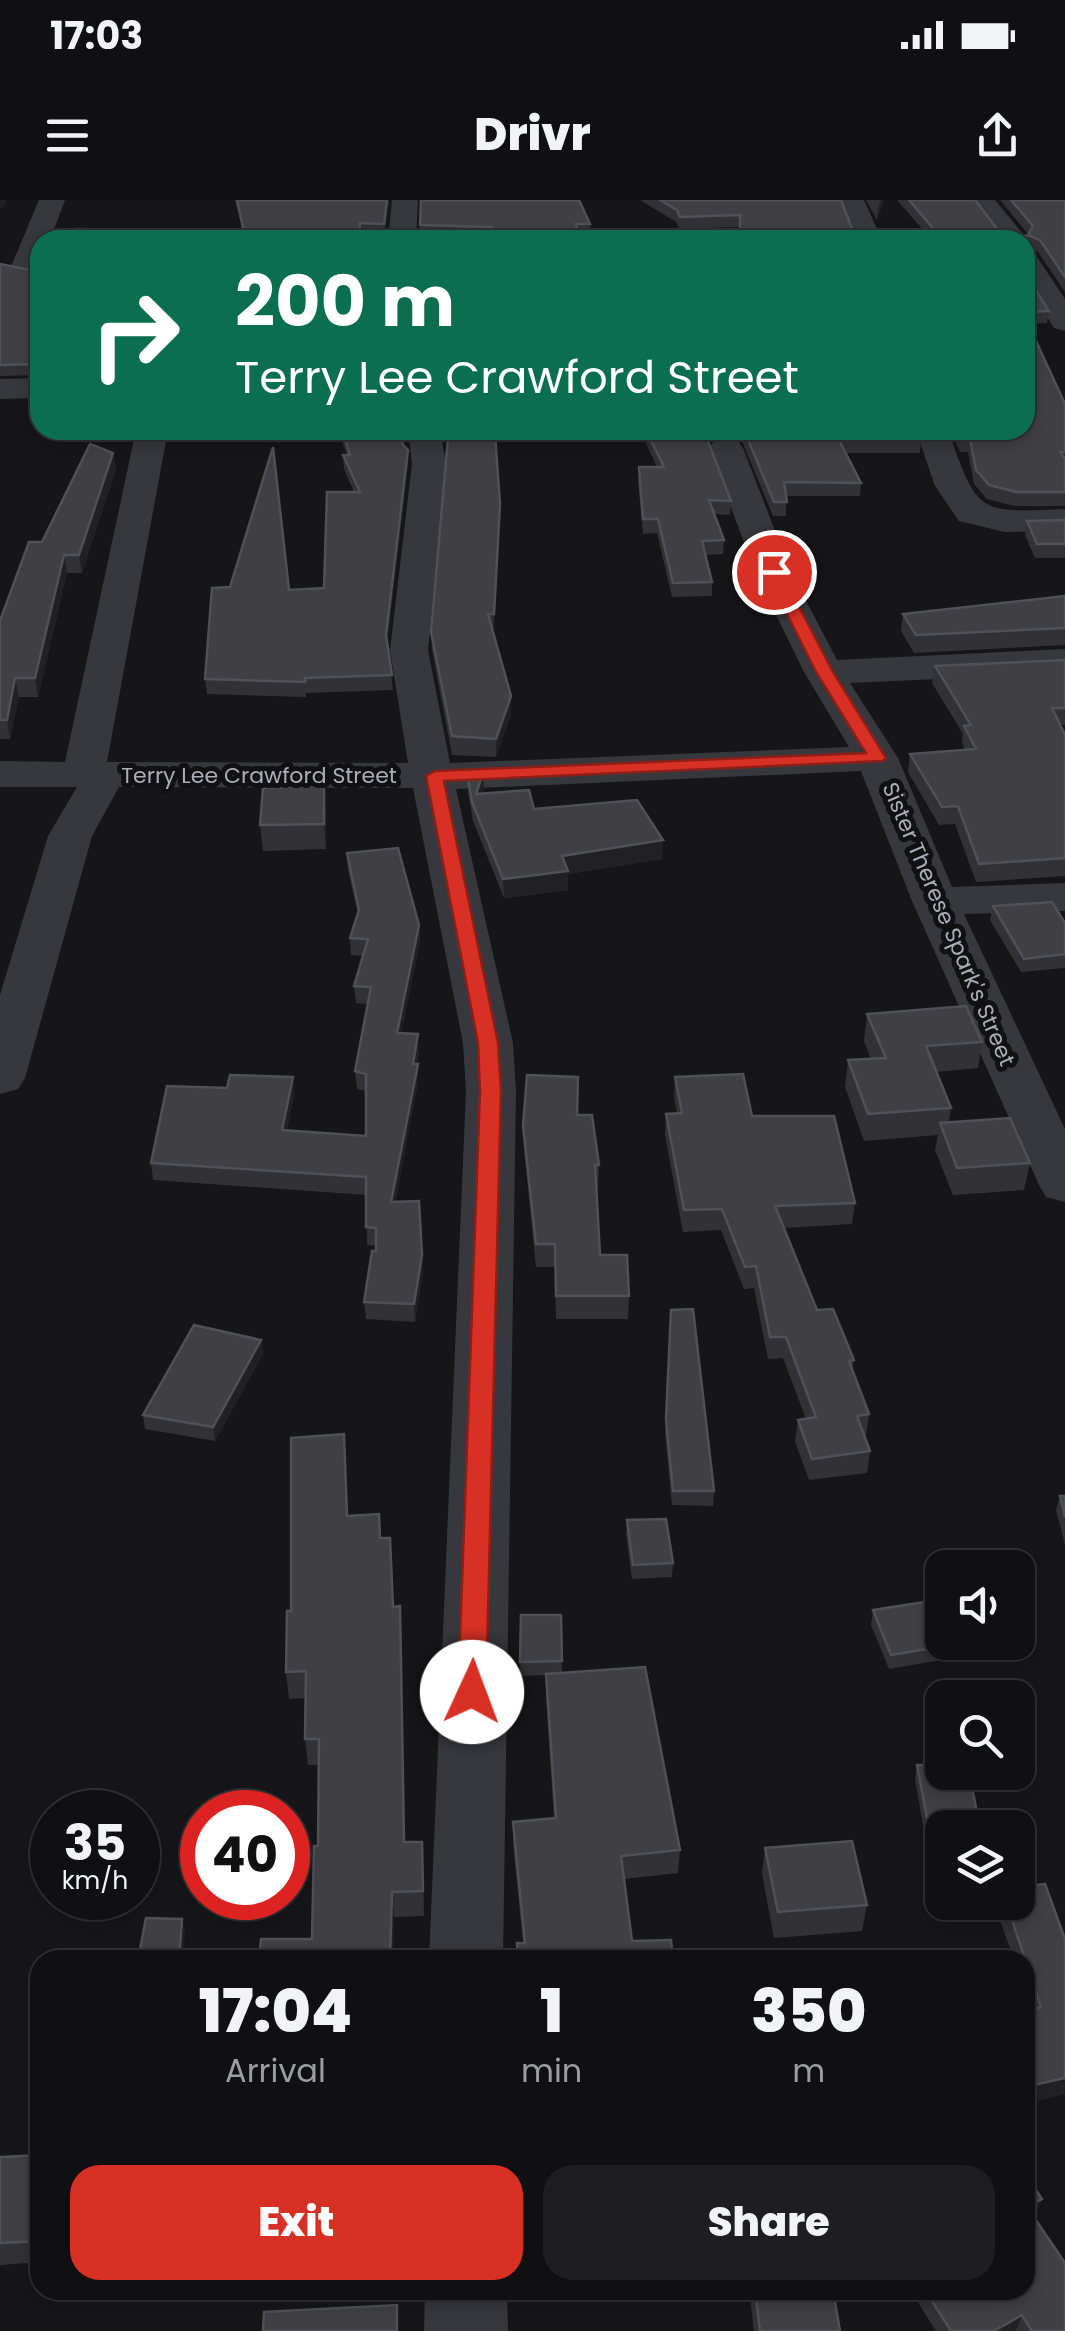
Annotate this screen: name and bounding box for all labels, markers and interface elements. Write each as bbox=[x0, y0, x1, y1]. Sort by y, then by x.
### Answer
text: 17:03 bbox=[50, 9, 143, 62]
text: Drivr bbox=[474, 103, 591, 166]
icon: menu bbox=[40, 108, 95, 163]
icon: share bbox=[970, 108, 1025, 163]
text: 200 m bbox=[235, 252, 455, 351]
icon: right bbox=[70, 270, 200, 400]
text: Terry Lee Crawford Street bbox=[235, 346, 799, 409]
pin bbox=[732, 530, 817, 615]
icon: arrive bbox=[747, 545, 802, 600]
street label: Terry Lee Crawford Street bbox=[121, 760, 397, 791]
street label: Sister Therese Spark's Street bbox=[875, 778, 1022, 1071]
map controls bbox=[925, 1550, 1035, 1920]
button: sound bbox=[925, 1550, 1035, 1660]
position arrow bbox=[420, 1640, 524, 1744]
button: search bbox=[925, 1680, 1035, 1790]
speed limit sign: 40 bbox=[180, 1790, 310, 1920]
text: 35 bbox=[64, 1807, 126, 1878]
button: layers bbox=[925, 1810, 1035, 1920]
text: km/h bbox=[62, 1863, 128, 1898]
text: 17:04 bbox=[199, 1969, 352, 2053]
text: 1 bbox=[540, 1969, 563, 2053]
text: 350 bbox=[751, 1969, 866, 2053]
text: Arrival bbox=[225, 2048, 326, 2093]
text: min bbox=[521, 2048, 582, 2093]
text: m bbox=[792, 2048, 825, 2093]
button: Exit bbox=[70, 2165, 523, 2280]
button: Share bbox=[543, 2165, 995, 2280]

